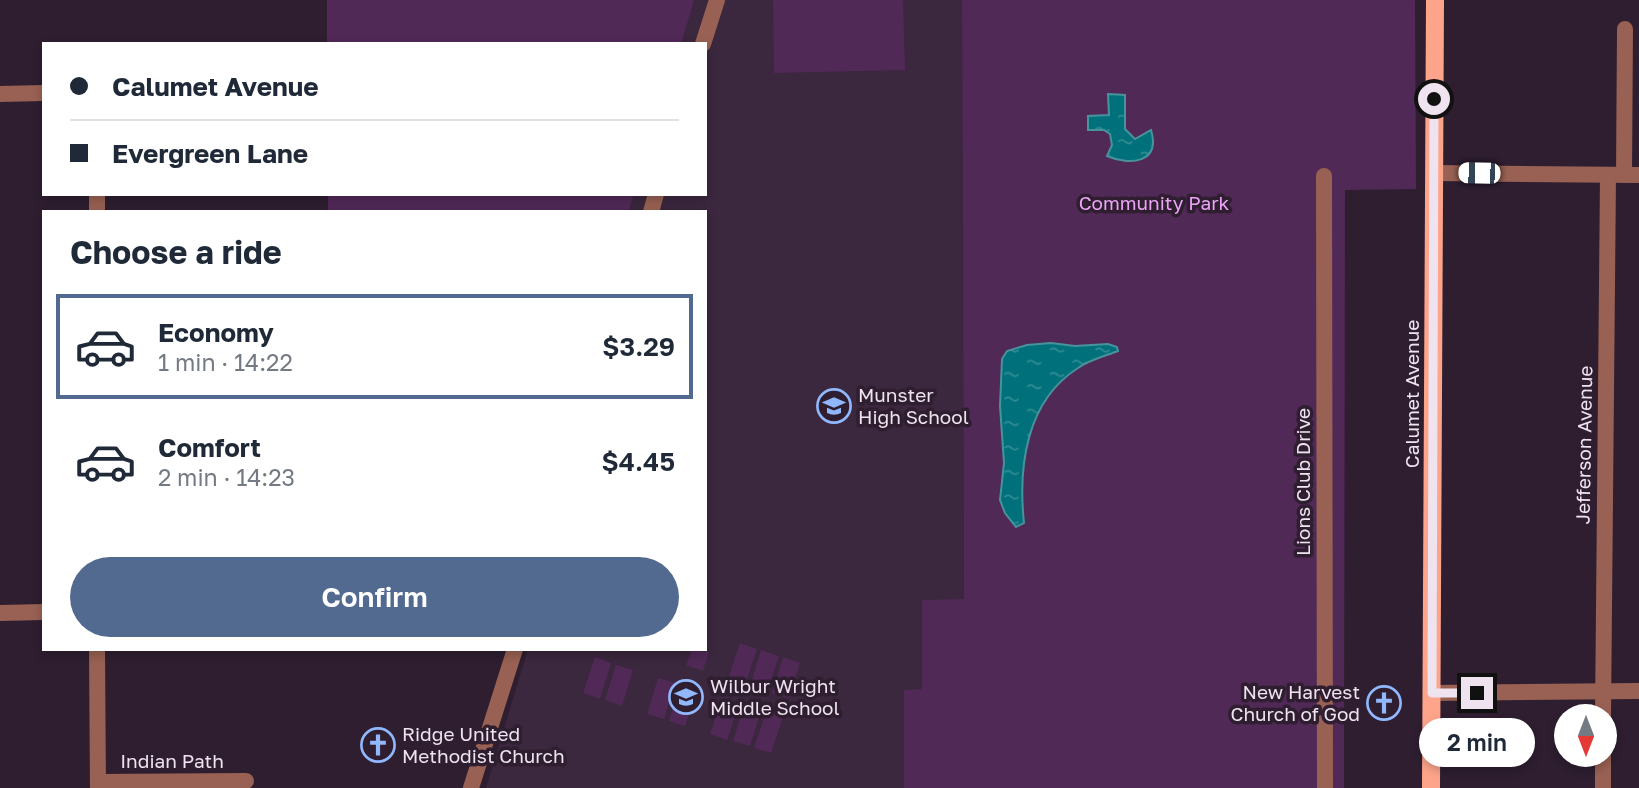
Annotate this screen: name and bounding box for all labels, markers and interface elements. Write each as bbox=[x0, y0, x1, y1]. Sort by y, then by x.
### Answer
text: Calumet Avenue bbox=[112, 71, 319, 102]
route start bbox=[1418, 83, 1450, 115]
text: Evergreen Lane bbox=[112, 138, 308, 169]
car bbox=[1458, 162, 1501, 184]
park label: Community Park bbox=[1079, 191, 1230, 214]
text: Choose a ride bbox=[70, 233, 282, 271]
icon: car bbox=[74, 315, 137, 378]
text: Economy bbox=[158, 317, 274, 348]
street label: Calumet Avenue bbox=[1400, 320, 1423, 468]
text: $3.29 bbox=[602, 331, 675, 362]
text: 1 min · 14:22 bbox=[158, 348, 293, 376]
street label: Jefferson Avenue bbox=[1571, 365, 1596, 525]
place label: Munster High School bbox=[858, 383, 969, 428]
school or university icon: Munster High School bbox=[815, 387, 853, 425]
street label: Lions Club Drive bbox=[1291, 408, 1314, 556]
icon: car bbox=[74, 430, 137, 493]
text: Comfort bbox=[158, 432, 261, 463]
text: $4.45 bbox=[602, 446, 675, 477]
text: 2 min · 14:23 bbox=[158, 463, 295, 491]
button: Confirm bbox=[70, 557, 679, 637]
place label: Wilbur Wright Middle School bbox=[710, 674, 840, 719]
route end bbox=[1461, 677, 1493, 709]
school or university icon: Wilbur Wright Middle School bbox=[667, 678, 705, 716]
place label: New Harvest Church of God bbox=[1231, 680, 1360, 725]
church icon: New Harvest Church of God bbox=[1365, 684, 1403, 722]
north arrow bbox=[1554, 704, 1617, 766]
map controls bbox=[1554, 704, 1617, 767]
callout: 2 min bbox=[1419, 718, 1535, 766]
place label: Ridge United Methodist Church bbox=[402, 722, 565, 767]
church icon: Ridge United Methodist Church bbox=[359, 726, 397, 764]
text: 2 min bbox=[1447, 728, 1507, 756]
street label: Indian Path bbox=[120, 749, 224, 772]

